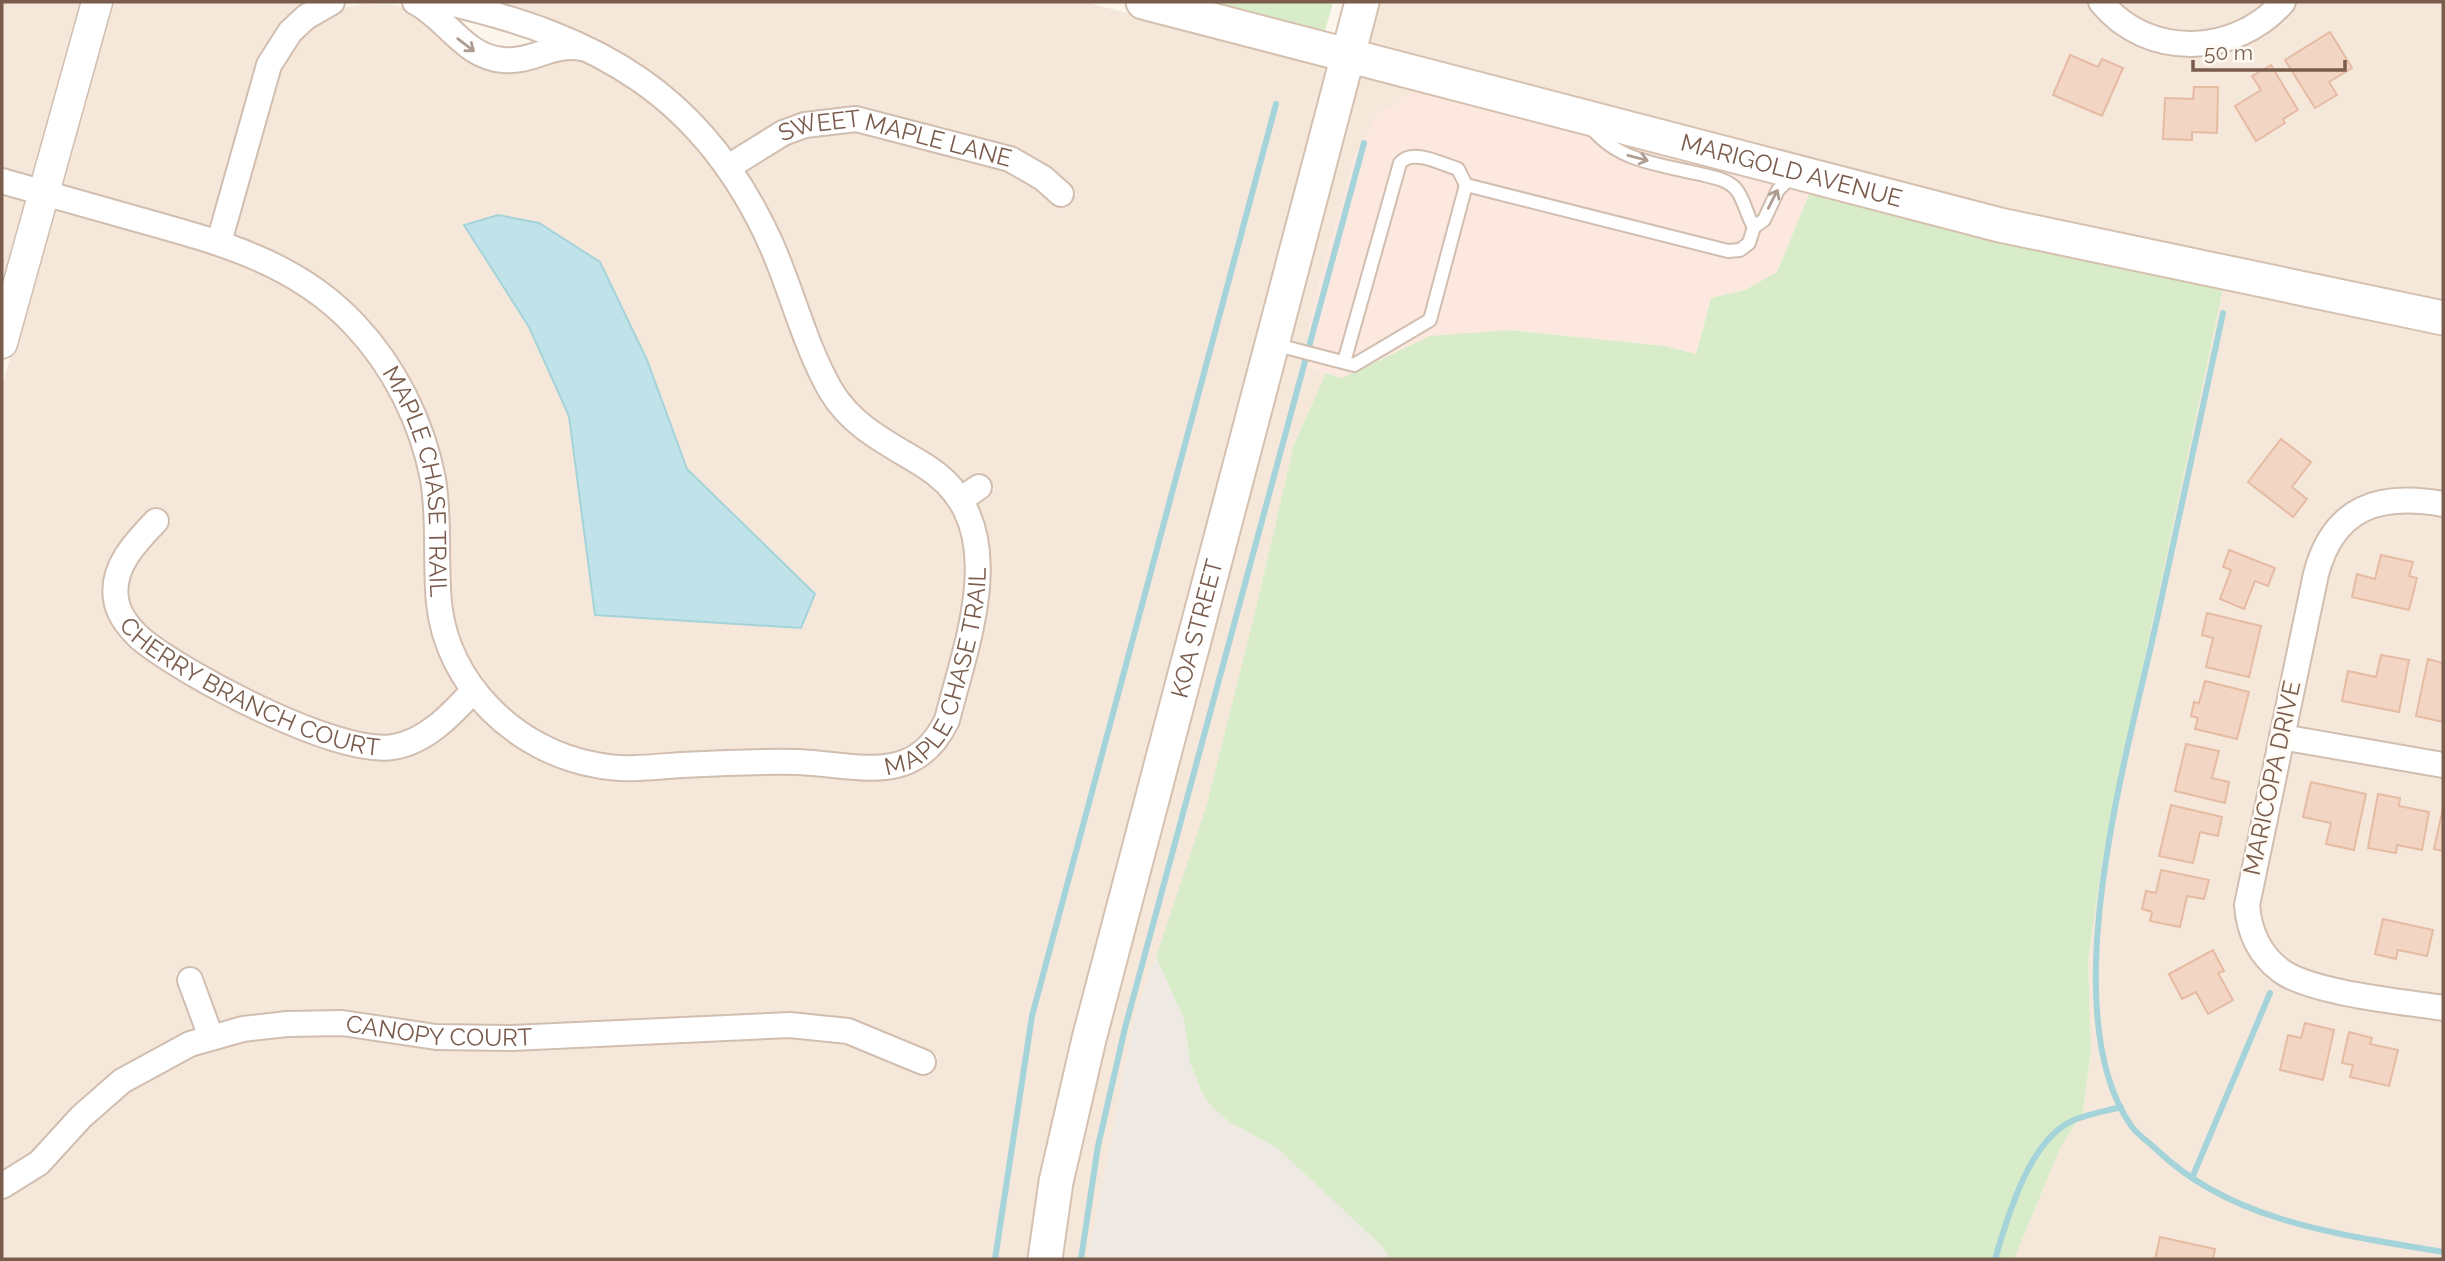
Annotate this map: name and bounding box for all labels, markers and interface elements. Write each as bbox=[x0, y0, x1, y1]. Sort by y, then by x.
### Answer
scale bar bbox=[2193, 28, 2345, 72]
one-way arrow bbox=[457, 37, 475, 52]
text: 50 m bbox=[2204, 40, 2253, 65]
street label: SWEET MAPLE LANE bbox=[774, 104, 1015, 173]
street label: MARIGOLD AVENUE bbox=[1678, 128, 1905, 213]
one-way arrow bbox=[1626, 152, 1649, 165]
one-way arrow bbox=[1767, 189, 1781, 210]
street label: MAPLE CHASE TRAIL bbox=[377, 360, 453, 598]
street label: KOA STREET bbox=[1164, 556, 1229, 701]
street label: MAPLE CHASE TRAIL bbox=[881, 567, 992, 781]
street label: CHERRY BRANCH COURT bbox=[114, 611, 382, 762]
street label: MARICOPA DRIVE bbox=[2237, 678, 2306, 878]
street label: CANOPY COURT bbox=[344, 1009, 533, 1052]

